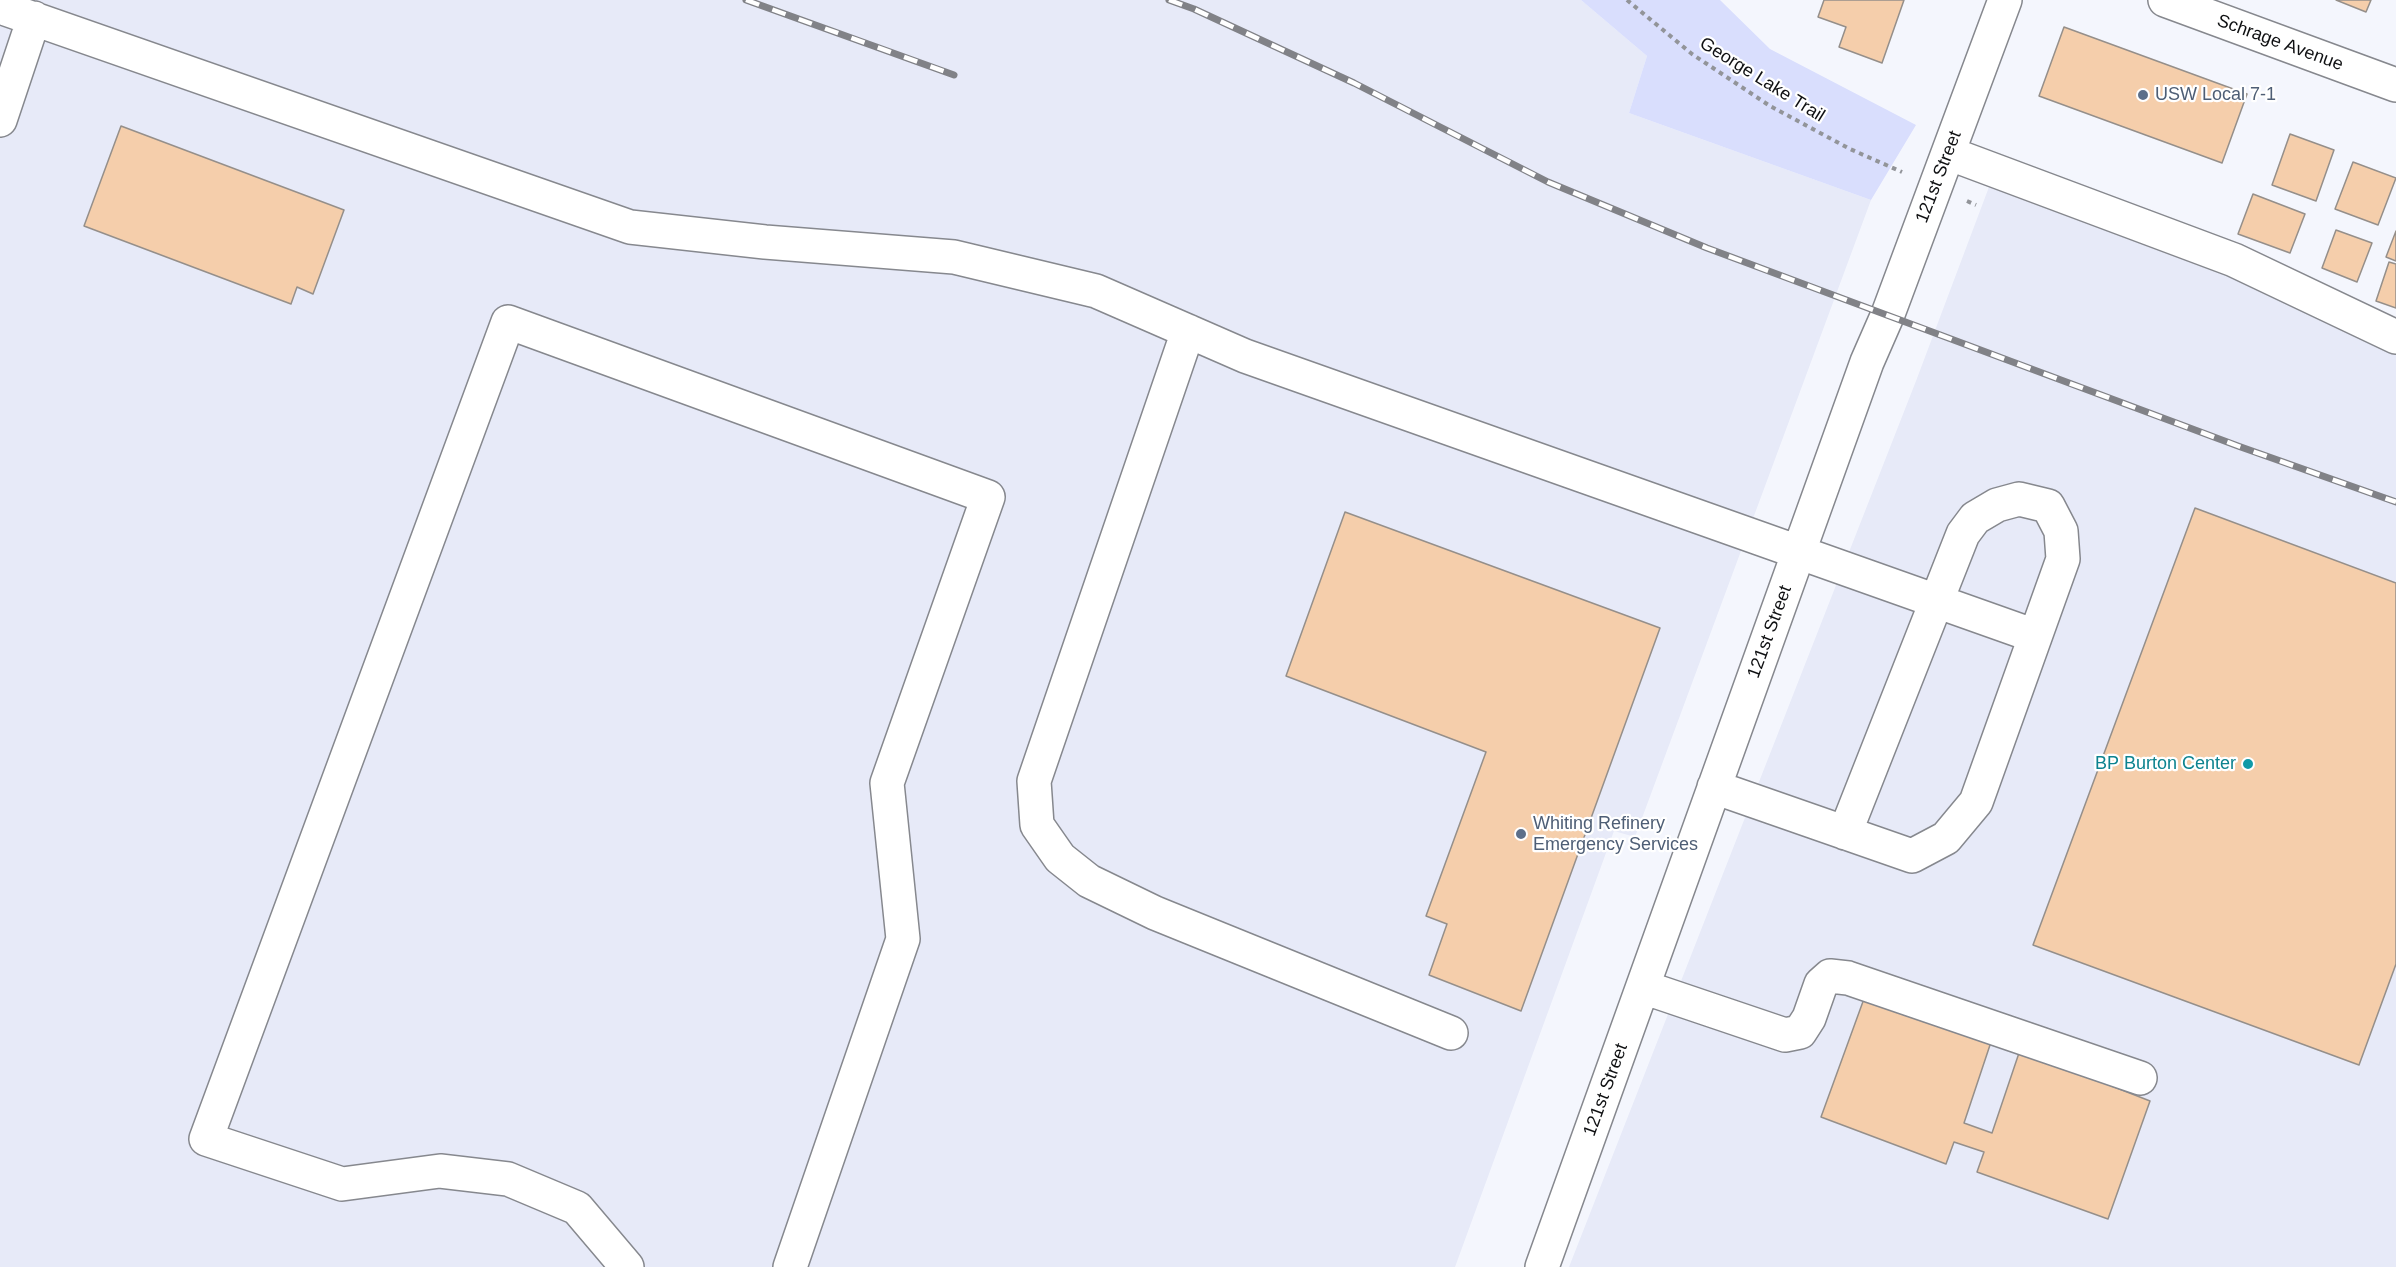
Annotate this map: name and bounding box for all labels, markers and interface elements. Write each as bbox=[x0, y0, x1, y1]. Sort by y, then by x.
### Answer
street label: Schrage Avenue bbox=[2214, 10, 2346, 76]
street label: George Lake Trail bbox=[1695, 33, 1829, 127]
place label: USW Local 7-1 bbox=[2155, 84, 2276, 106]
marker: USW Local 7-1 bbox=[2136, 88, 2150, 102]
street label: 121st Street bbox=[1912, 128, 1966, 226]
street label: 121st Street bbox=[1743, 583, 1797, 681]
place label: BP Burton Center bbox=[2095, 753, 2236, 775]
marker: BP Burton Center bbox=[2241, 757, 2255, 771]
place label: Whiting Refinery Emergency Services bbox=[1533, 813, 1698, 856]
marker: Whiting Refinery Emergency Services bbox=[1514, 827, 1528, 841]
street label: 121st Street bbox=[1579, 1041, 1633, 1139]

